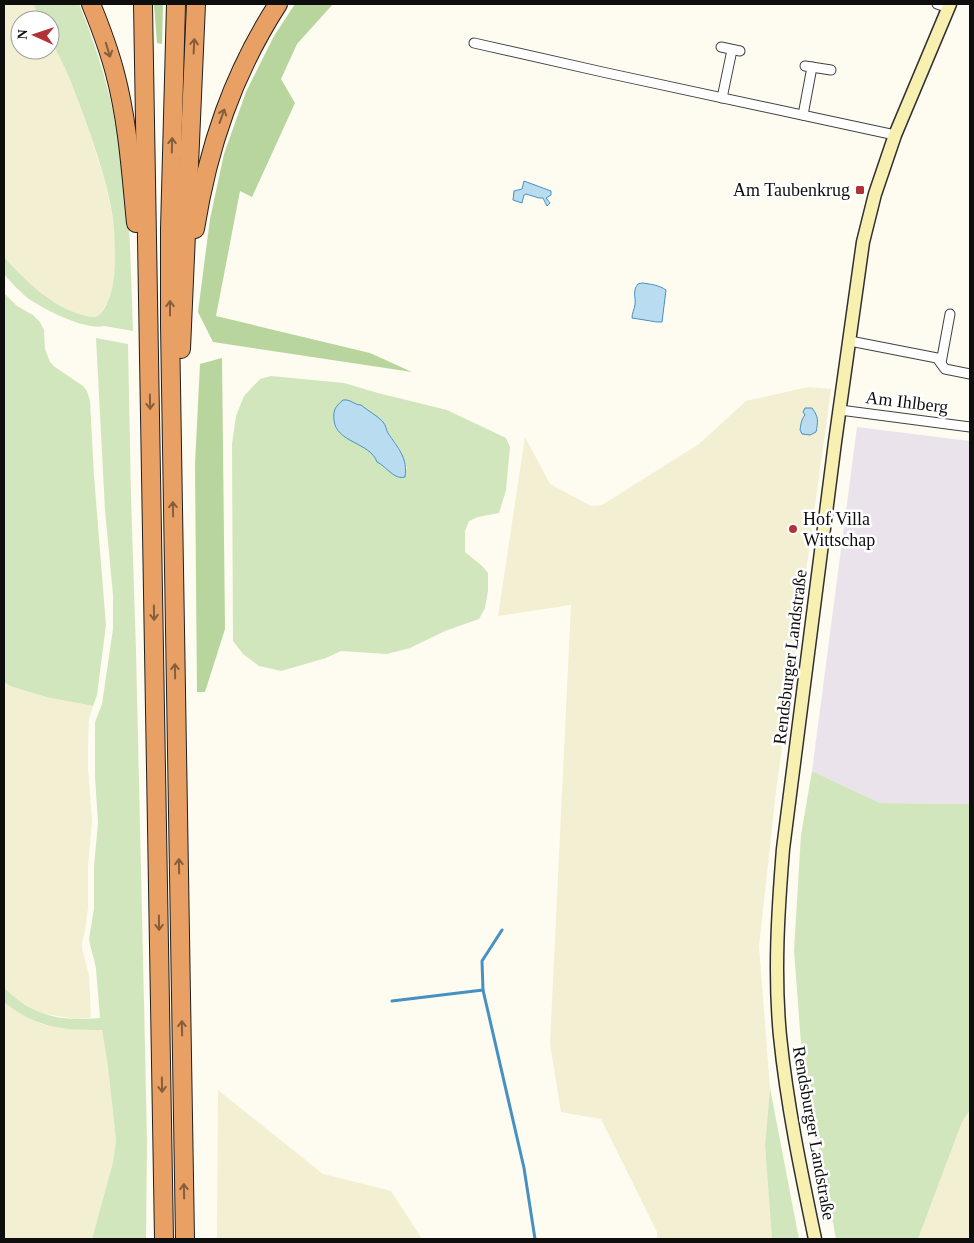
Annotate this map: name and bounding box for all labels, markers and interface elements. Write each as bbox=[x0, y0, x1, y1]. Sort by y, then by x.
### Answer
north arrow bbox=[10, 10, 60, 60]
text: N bbox=[15, 29, 30, 40]
one-way arrow bbox=[189, 38, 198, 54]
one-way arrow bbox=[103, 41, 113, 57]
one-way arrow bbox=[218, 109, 227, 124]
one-way arrow bbox=[167, 137, 177, 154]
place label: Am Taubenkrug bbox=[733, 180, 850, 200]
marker: Am Taubenkrug bbox=[854, 184, 866, 196]
one-way arrow bbox=[165, 300, 175, 316]
street label: Am Ihlberg bbox=[865, 387, 949, 417]
one-way arrow bbox=[145, 394, 155, 410]
one-way arrow bbox=[168, 501, 178, 517]
place label: Hof Villa Wittschap bbox=[803, 509, 875, 550]
marker: Hof Villa Wittschap bbox=[787, 523, 799, 535]
street label: Rendsburger Landstraße bbox=[769, 568, 811, 746]
one-way arrow bbox=[149, 604, 159, 620]
one-way arrow bbox=[171, 663, 180, 679]
one-way arrow bbox=[174, 858, 183, 874]
one-way arrow bbox=[154, 914, 164, 930]
one-way arrow bbox=[177, 1020, 186, 1036]
street label: Rendsburger Landstraße bbox=[789, 1045, 839, 1221]
one-way arrow bbox=[157, 1076, 167, 1093]
one-way arrow bbox=[180, 1183, 189, 1199]

